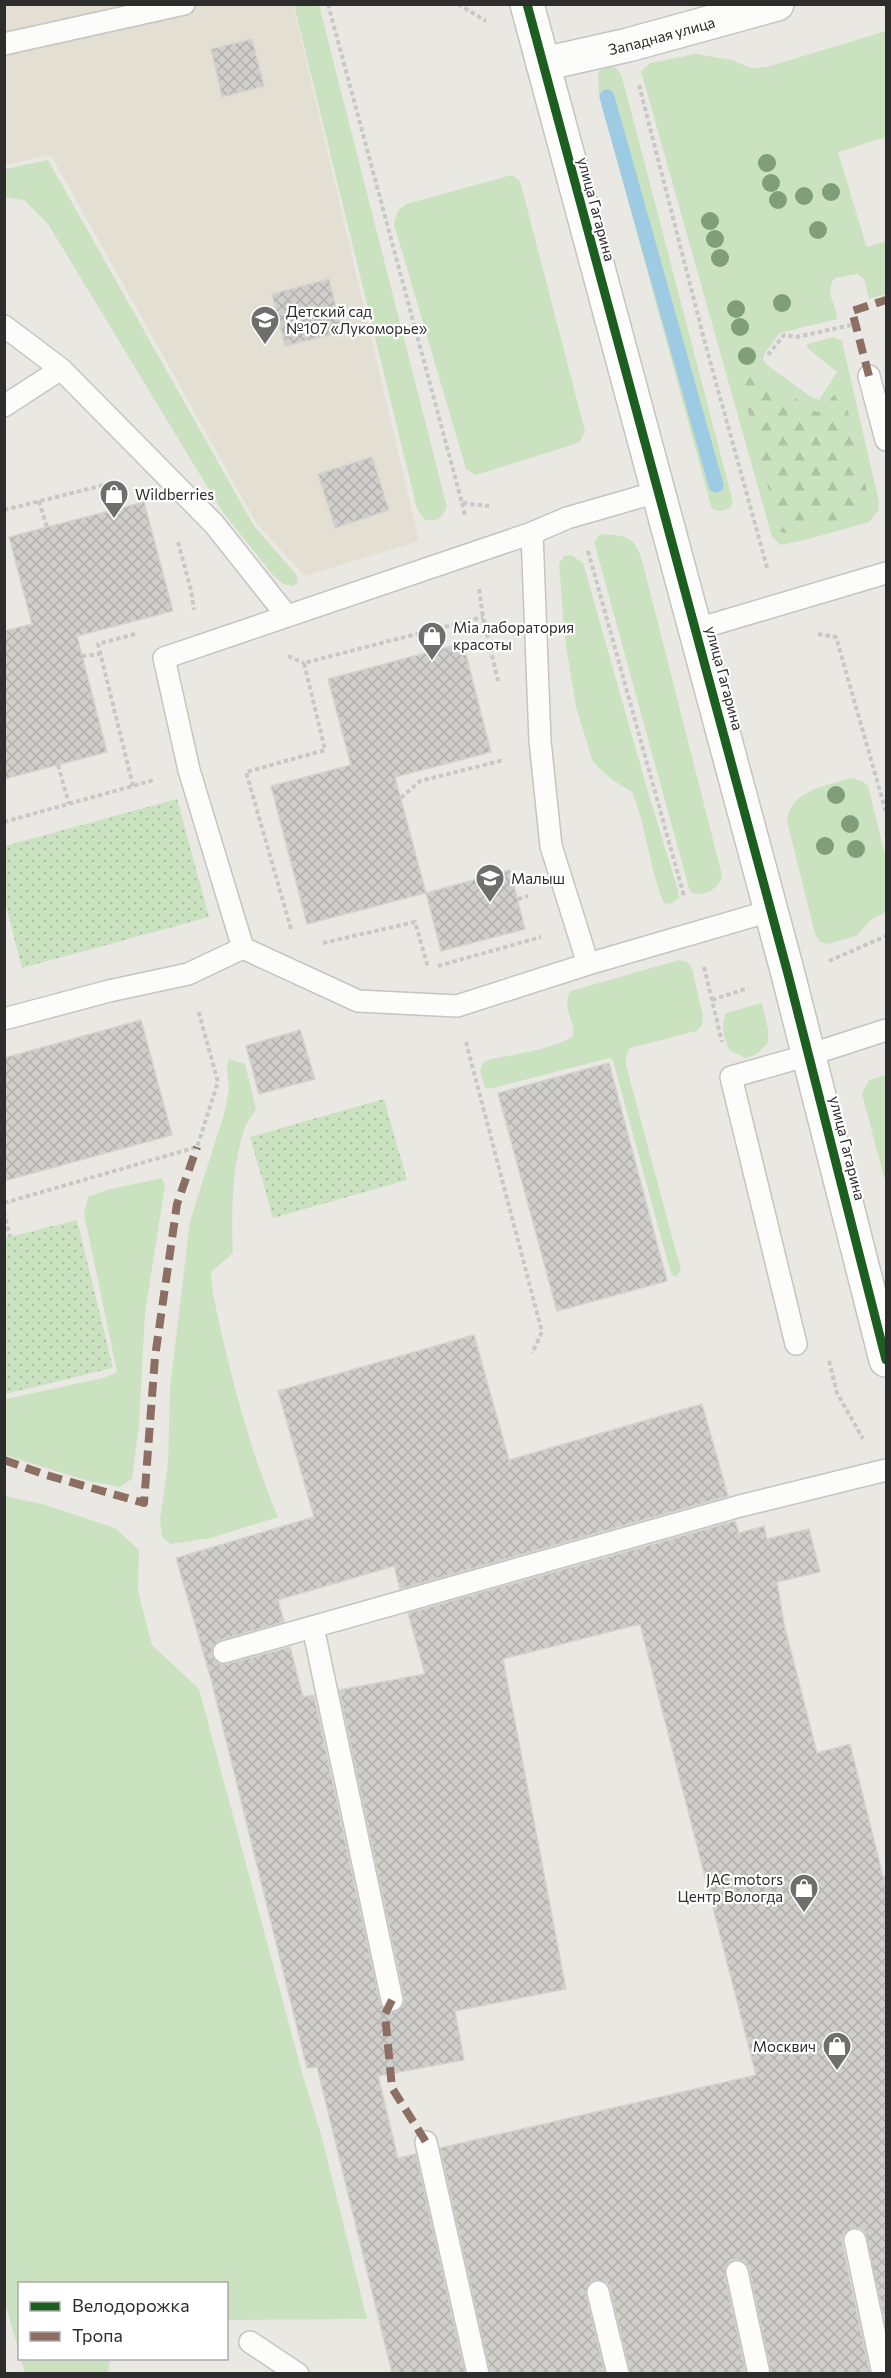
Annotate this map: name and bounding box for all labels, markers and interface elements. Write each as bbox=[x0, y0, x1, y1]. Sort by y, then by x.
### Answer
street label: Западная улица bbox=[607, 13, 717, 58]
street label: улица Гагарина bbox=[574, 155, 620, 263]
place label: Детский сад №107 «Лукоморье» bbox=[286, 302, 428, 337]
school or university icon: Детский сад №107 «Лукоморье» bbox=[249, 304, 281, 346]
shop icon: Wildberries bbox=[98, 478, 130, 520]
place label: Wildberries bbox=[135, 485, 214, 503]
place label: Mia лаборатория красоты bbox=[453, 618, 574, 653]
shop icon: Mia лаборатория красоты bbox=[416, 620, 448, 662]
street label: улица Гагарина bbox=[702, 624, 748, 732]
school or university icon: Малыш bbox=[474, 862, 506, 904]
place label: Малыш bbox=[511, 869, 565, 887]
street label: улица Гагарина bbox=[826, 1094, 870, 1202]
place label: JAC motors Центр Вологда bbox=[677, 1870, 783, 1905]
shop icon: JAC motors Центр Вологда bbox=[788, 1872, 820, 1914]
shop icon: Москвич bbox=[821, 2030, 853, 2072]
place label: Москвич bbox=[753, 2037, 816, 2055]
legend bbox=[18, 2282, 228, 2360]
text: Велодорожка bbox=[72, 2294, 190, 2316]
text: Тропа bbox=[72, 2324, 123, 2346]

